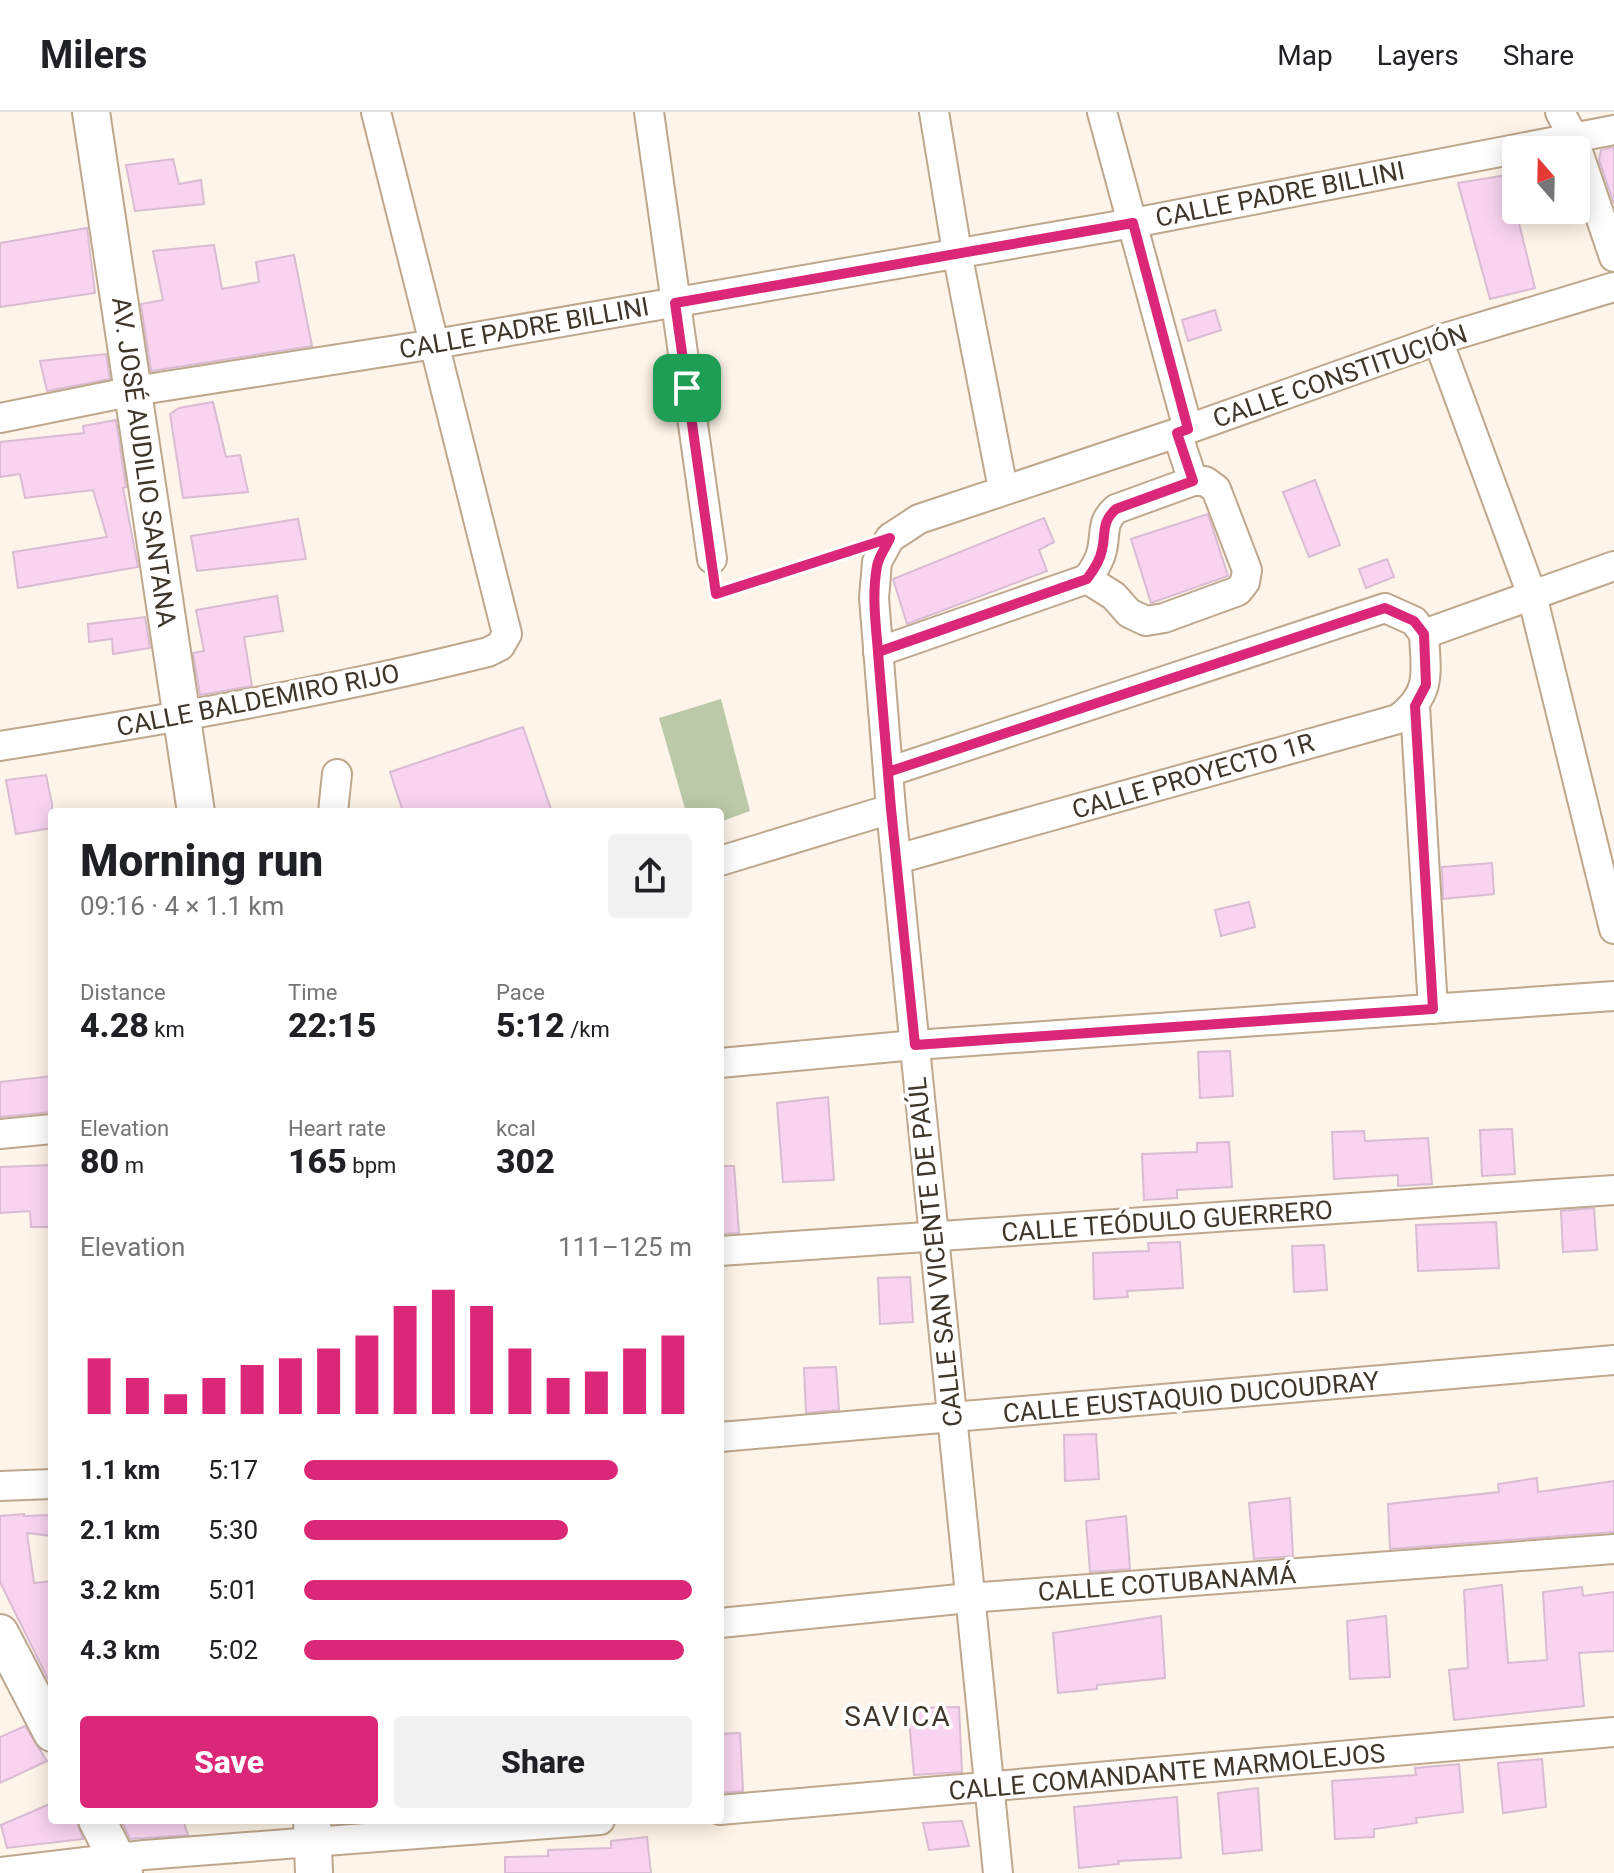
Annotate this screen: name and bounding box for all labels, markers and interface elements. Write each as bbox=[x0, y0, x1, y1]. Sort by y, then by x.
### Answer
text: Milers bbox=[40, 33, 147, 77]
text: Map bbox=[1277, 39, 1333, 72]
text: Layers bbox=[1377, 39, 1459, 72]
text: Share bbox=[1503, 39, 1574, 72]
north arrow bbox=[1502, 136, 1590, 224]
map controls bbox=[1502, 136, 1590, 224]
street label: CALLE PADRE BILLINI bbox=[1153, 155, 1407, 233]
street label: CALLE PADRE BILLINI bbox=[397, 291, 651, 365]
street label: AV. JOSÉ AUDILIO SANTANA bbox=[106, 295, 182, 629]
street label: CALLE CONSTITUCIÓN bbox=[1209, 318, 1471, 434]
pin bbox=[653, 354, 721, 422]
icon: arrive bbox=[665, 366, 709, 410]
street label: CALLE BALDEMIRO RIJO bbox=[114, 658, 402, 742]
street label: CALLE PROYECTO 1R bbox=[1069, 727, 1317, 825]
button: share bbox=[608, 834, 692, 918]
text: Morning run bbox=[80, 835, 323, 887]
text: 09:16 · 4 × 1.1 km bbox=[80, 891, 284, 921]
text: Distance bbox=[80, 980, 166, 1005]
text: Time bbox=[288, 980, 337, 1005]
text: Pace bbox=[496, 980, 545, 1005]
text: 4.28 bbox=[80, 1005, 149, 1045]
text: 22:15 bbox=[288, 1005, 376, 1045]
text: 5:12 bbox=[496, 1005, 565, 1045]
text: km bbox=[149, 1017, 185, 1042]
text: /km bbox=[565, 1017, 610, 1042]
street label: CALLE SAN VICENTE DE PAÚL bbox=[902, 1076, 968, 1428]
text: Elevation bbox=[80, 1116, 169, 1141]
text: Heart rate bbox=[288, 1116, 386, 1141]
text: kcal bbox=[496, 1116, 536, 1141]
text: 80 bbox=[80, 1141, 119, 1181]
text: 165 bbox=[288, 1141, 347, 1181]
text: 302 bbox=[496, 1141, 555, 1181]
text: m bbox=[119, 1153, 144, 1178]
text: bpm bbox=[347, 1153, 396, 1178]
street label: CALLE TEÓDULO GUERRERO bbox=[1000, 1194, 1334, 1248]
text: Elevation bbox=[80, 1232, 185, 1262]
text: 111–125 m bbox=[558, 1232, 692, 1262]
street label: CALLE EUSTAQUIO DUCOUDRAY bbox=[1002, 1366, 1381, 1428]
text: 1.1 km bbox=[80, 1455, 160, 1485]
text: 5:17 bbox=[208, 1455, 258, 1485]
text: 2.1 km bbox=[80, 1515, 160, 1545]
text: 5:30 bbox=[208, 1515, 258, 1545]
street label: CALLE COTUBANAMÁ bbox=[1037, 1559, 1297, 1607]
text: 3.2 km bbox=[80, 1575, 160, 1605]
text: 5:01 bbox=[208, 1575, 258, 1605]
text: 4.3 km bbox=[80, 1635, 160, 1665]
text: 5:02 bbox=[208, 1635, 258, 1665]
district label: SAVICA bbox=[844, 1700, 952, 1733]
button: Save bbox=[80, 1716, 378, 1808]
button: Share bbox=[394, 1716, 692, 1808]
street label: CALLE COMANDANTE MARMOLEJOS bbox=[948, 1738, 1386, 1806]

